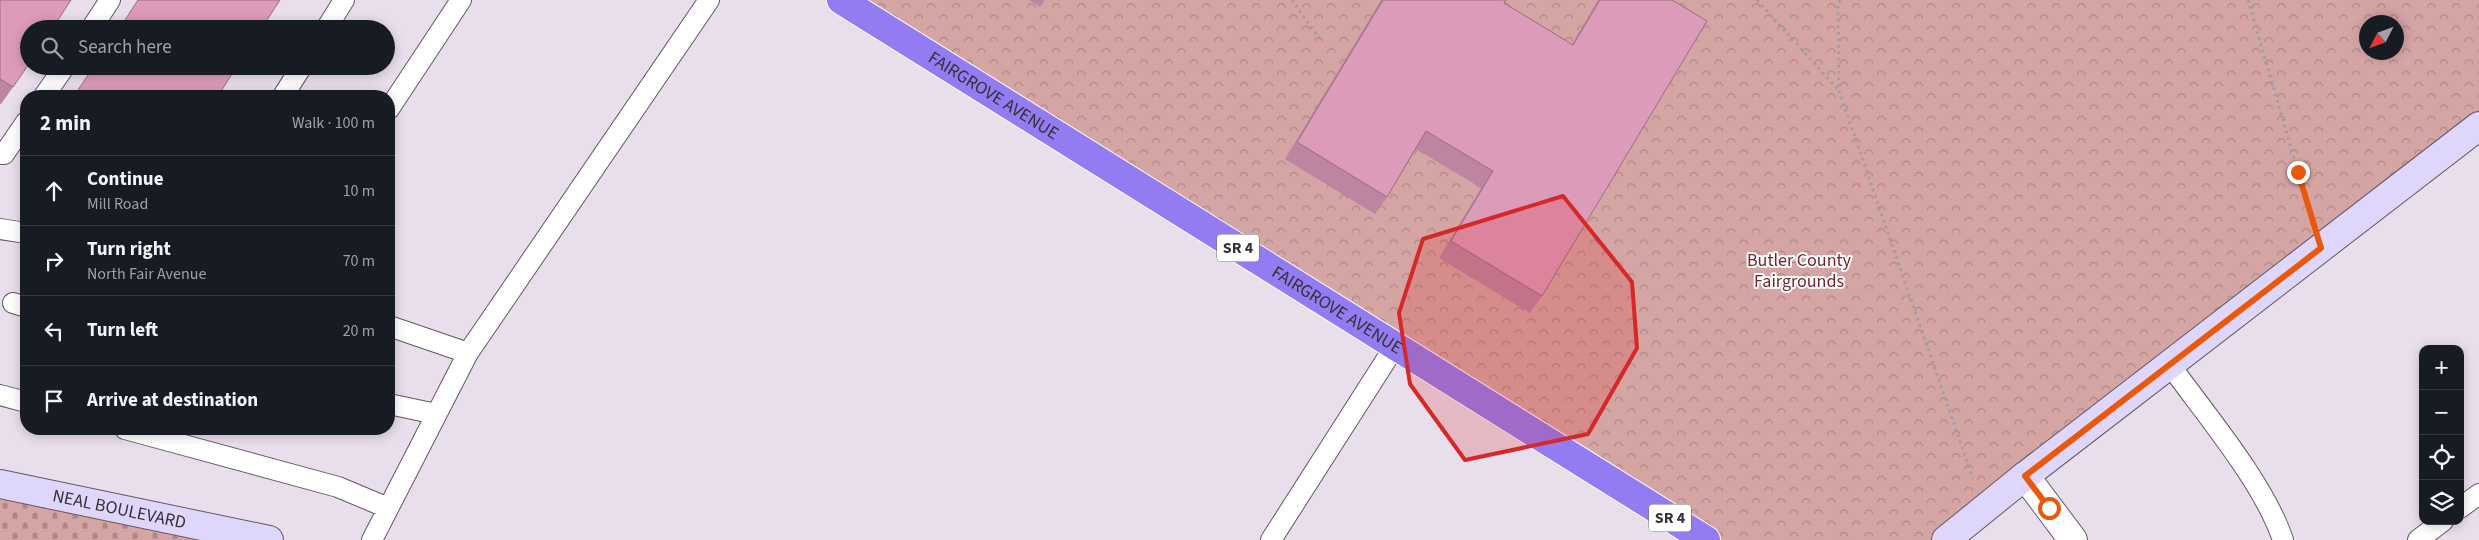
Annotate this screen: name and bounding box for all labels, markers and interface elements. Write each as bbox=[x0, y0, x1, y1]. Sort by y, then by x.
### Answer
north arrow bbox=[2359, 15, 2404, 60]
search box bbox=[20, 20, 395, 75]
icon: search bbox=[38, 34, 66, 62]
text: Search here bbox=[78, 34, 172, 61]
street label: FAIRGROVE AVENUE bbox=[924, 45, 1064, 146]
text: 2 min bbox=[40, 108, 91, 138]
text: Walk · 100 m bbox=[292, 112, 375, 134]
route end bbox=[2287, 161, 2310, 184]
text: Continue bbox=[87, 166, 164, 193]
icon: ahead bbox=[40, 177, 68, 205]
text: 10 m bbox=[343, 180, 375, 202]
text: Mill Road bbox=[87, 193, 148, 215]
road number: SR 4 bbox=[1217, 234, 1259, 262]
text: Turn right bbox=[87, 236, 171, 263]
icon: right bbox=[40, 247, 68, 275]
park label: Butler County Fairgrounds bbox=[1747, 248, 1852, 294]
text: 70 m bbox=[343, 250, 375, 272]
street label: FAIRGROVE AVENUE bbox=[1267, 260, 1407, 360]
text: North Fair Avenue bbox=[87, 263, 206, 285]
icon: left bbox=[40, 317, 68, 345]
text: Turn left bbox=[87, 317, 158, 344]
text: 20 m bbox=[343, 320, 375, 342]
map controls bbox=[2419, 345, 2464, 525]
button: + bbox=[2419, 345, 2464, 390]
icon: arrive bbox=[40, 387, 68, 415]
text: Arrive at destination bbox=[87, 387, 258, 414]
button: − bbox=[2419, 390, 2464, 435]
button: locate bbox=[2419, 435, 2464, 480]
button: layers bbox=[2419, 480, 2464, 525]
street label: NEAL BOULEVARD bbox=[50, 483, 188, 535]
route start bbox=[2038, 497, 2061, 520]
road number: SR 4 bbox=[1649, 504, 1691, 532]

